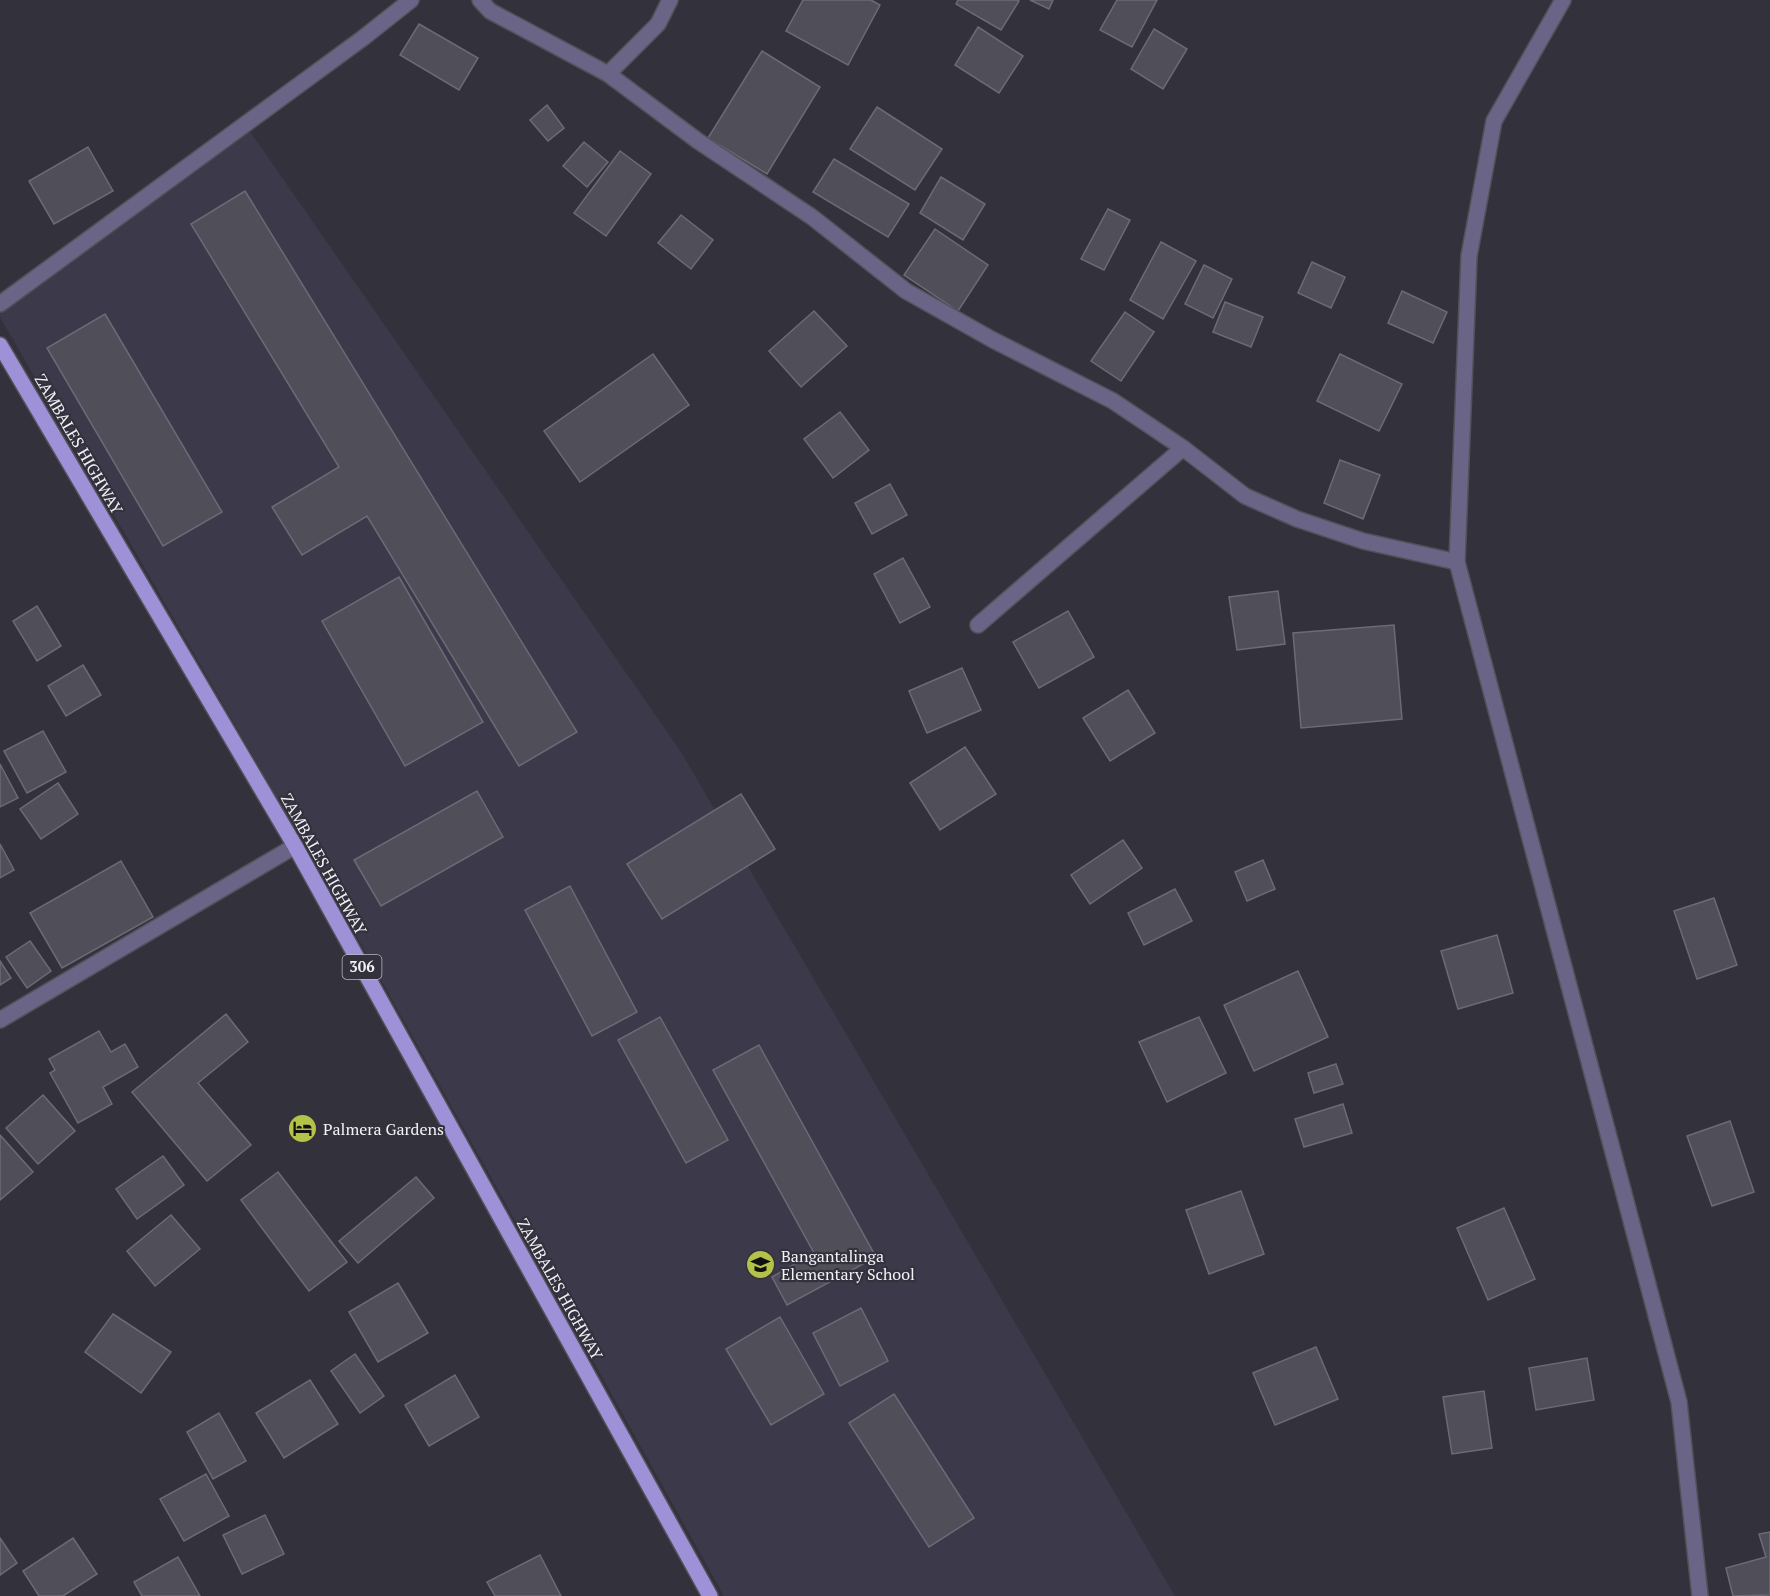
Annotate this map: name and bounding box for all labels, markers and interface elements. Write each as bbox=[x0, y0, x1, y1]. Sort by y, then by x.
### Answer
street label: ZAMBALES HIGHWAY bbox=[30, 370, 129, 519]
street label: ZAMBALES HIGHWAY bbox=[276, 789, 372, 939]
road number: 306 bbox=[342, 955, 382, 979]
hotel icon: Palmera Gardens bbox=[286, 1113, 318, 1145]
place label: Palmera Gardens bbox=[323, 1118, 444, 1140]
street label: ZAMBALES HIGHWAY bbox=[512, 1214, 608, 1364]
place label: Bangantalinga Elementary School bbox=[781, 1245, 915, 1285]
school or university icon: Bangantalinga Elementary School bbox=[744, 1249, 776, 1281]

